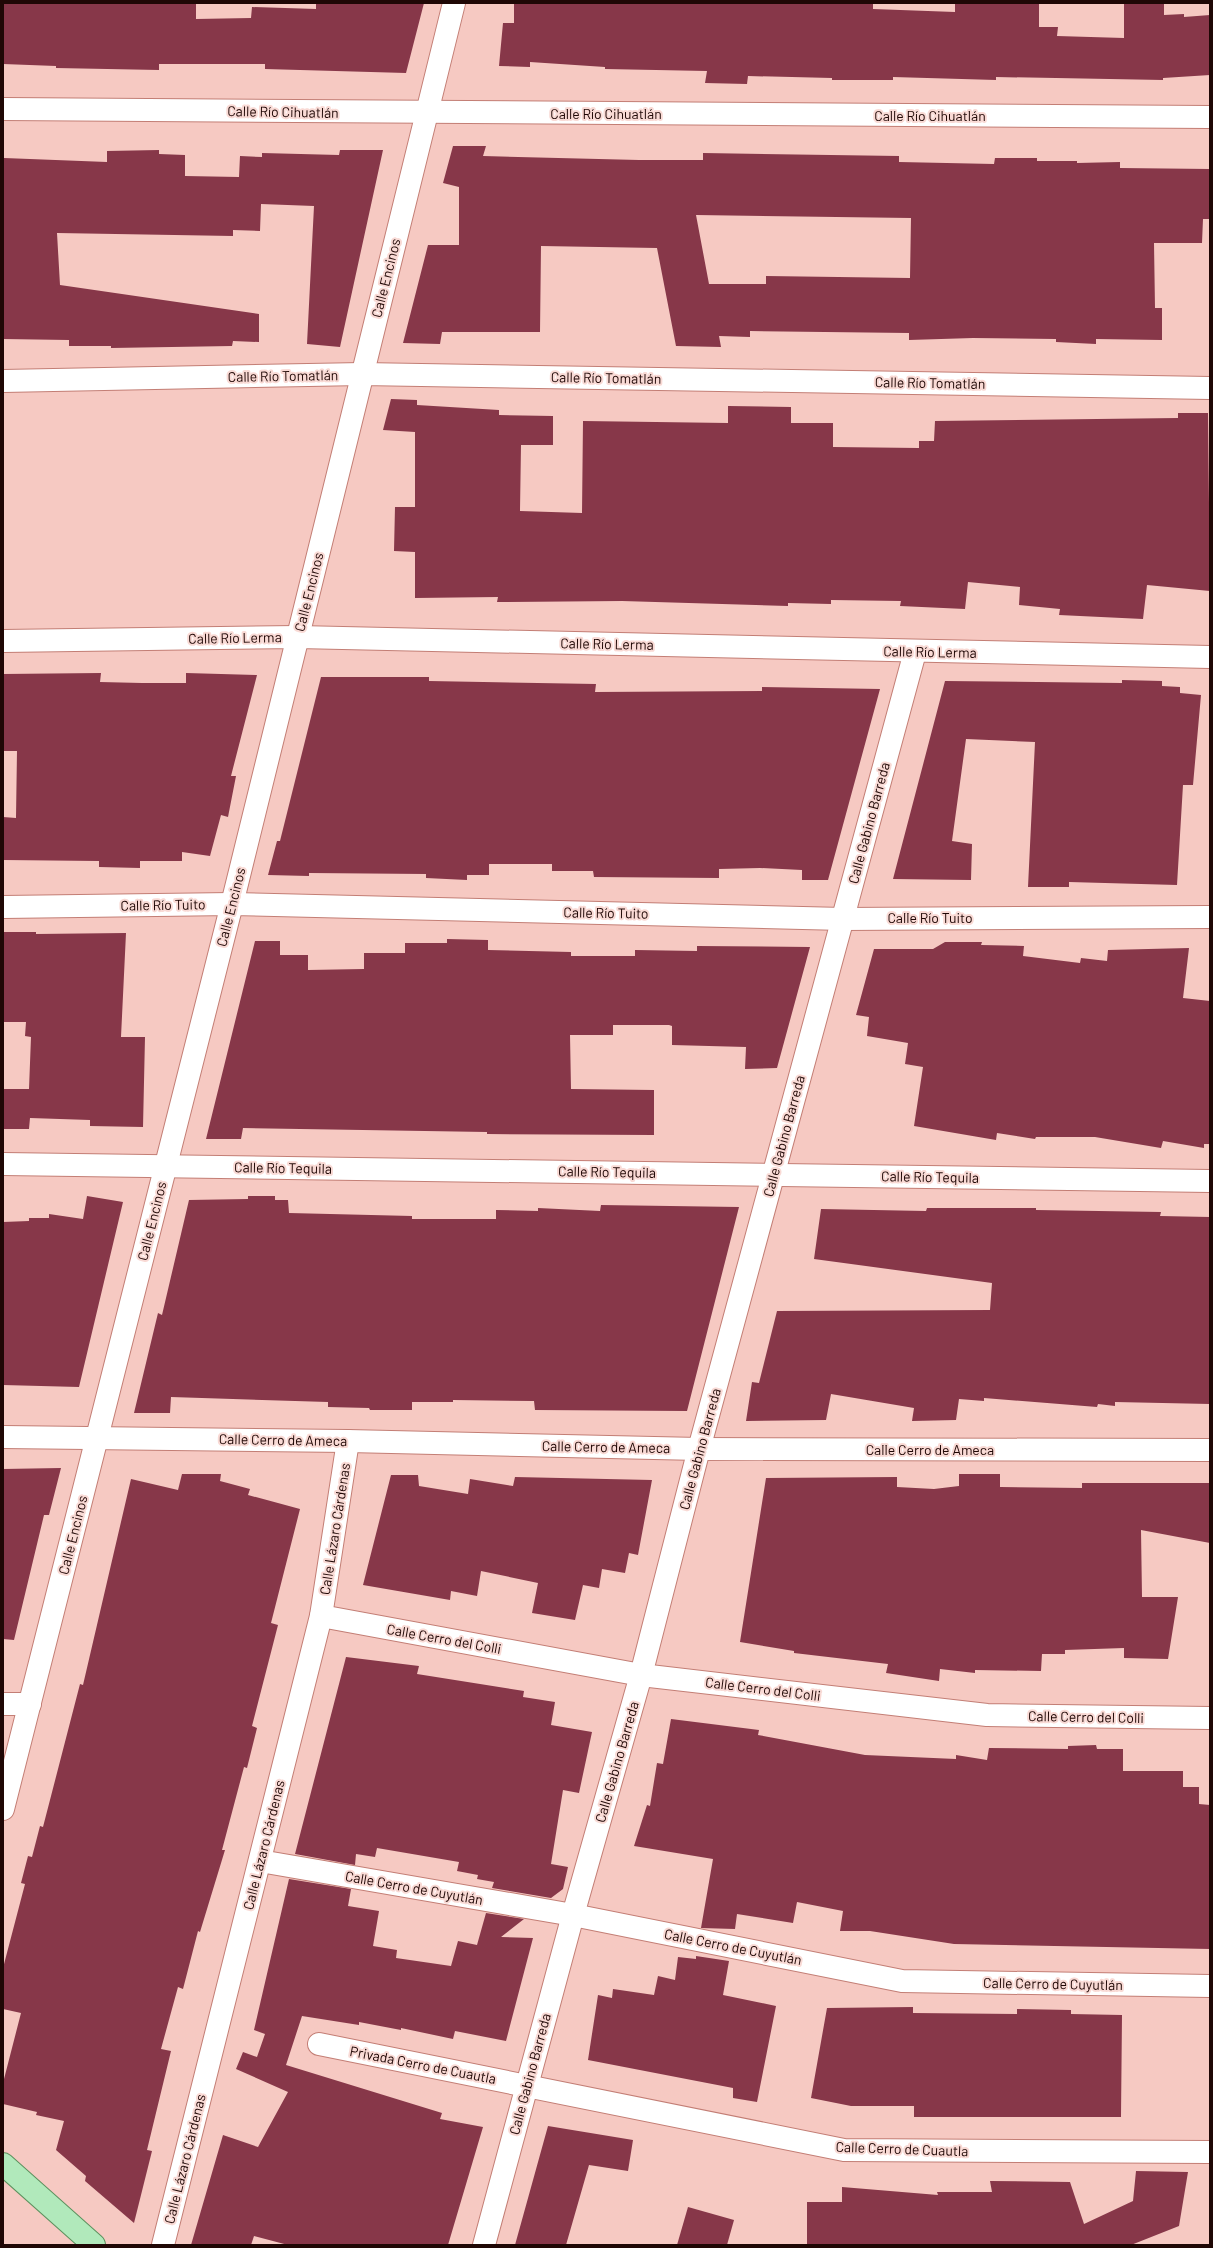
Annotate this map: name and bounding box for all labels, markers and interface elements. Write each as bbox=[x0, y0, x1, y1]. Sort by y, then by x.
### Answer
street label: Calle Río Cihuatlán bbox=[227, 102, 339, 121]
street label: Calle Río Cihuatlán bbox=[550, 105, 662, 122]
street label: Calle Río Cihuatlán bbox=[874, 107, 986, 124]
street label: Calle Encinos bbox=[367, 236, 404, 319]
street label: Calle Río Tomatlán bbox=[228, 366, 338, 385]
street label: Calle Río Tomatlán bbox=[551, 368, 661, 387]
street label: Calle Río Tomatlán bbox=[875, 373, 985, 392]
street label: Calle Encinos bbox=[290, 550, 327, 633]
street label: Calle Río Lerma bbox=[188, 628, 282, 647]
street label: Calle Río Lerma bbox=[560, 634, 654, 653]
street label: Calle Río Lerma bbox=[883, 642, 977, 661]
street label: Calle Gabino Barreda bbox=[844, 760, 893, 886]
street label: Calle Encinos bbox=[212, 865, 249, 948]
street label: Calle Río Tuito bbox=[120, 895, 206, 914]
street label: Calle Río Tuito bbox=[563, 903, 649, 922]
street label: Calle Río Tuito bbox=[887, 909, 973, 926]
street label: Calle Gabino Barreda bbox=[759, 1073, 808, 1199]
street label: Calle Río Tequila bbox=[234, 1158, 332, 1177]
street label: Calle Río Tequila bbox=[558, 1162, 656, 1181]
street label: Calle Río Tequila bbox=[881, 1167, 979, 1186]
street label: Calle Encinos bbox=[133, 1179, 170, 1262]
street label: Calle Gabino Barreda bbox=[675, 1386, 724, 1512]
street label: Calle Cerro de Ameca bbox=[219, 1430, 347, 1449]
street label: Calle Cerro de Ameca bbox=[542, 1437, 670, 1456]
street label: Calle Cerro de Ameca bbox=[866, 1441, 994, 1458]
street label: Calle Lázaro Cárdenas bbox=[316, 1462, 353, 1596]
street label: Calle Encinos bbox=[54, 1493, 91, 1576]
street label: Calle Cerro del Colli bbox=[385, 1620, 503, 1657]
street label: Calle Cerro del Colli bbox=[704, 1673, 822, 1704]
street label: Calle Gabino Barreda bbox=[591, 1699, 642, 1824]
street label: Calle Cerro del Colli bbox=[1028, 1707, 1144, 1726]
street label: Calle Lázaro Cárdenas bbox=[239, 1778, 288, 1912]
street label: Calle Cerro de Cuyutlán bbox=[344, 1867, 484, 1908]
street label: Calle Cerro de Cuyutlán bbox=[663, 1925, 803, 1968]
street label: Calle Cerro de Cuyutlán bbox=[983, 1974, 1123, 1993]
street label: Calle Gabino Barreda bbox=[505, 2011, 554, 2137]
street label: Privada Cerro de Cuautla bbox=[348, 2042, 498, 2087]
street label: Calle Lázaro Cárdenas bbox=[160, 2092, 209, 2226]
street label: Calle Cerro de Cuautla bbox=[835, 2138, 969, 2159]

